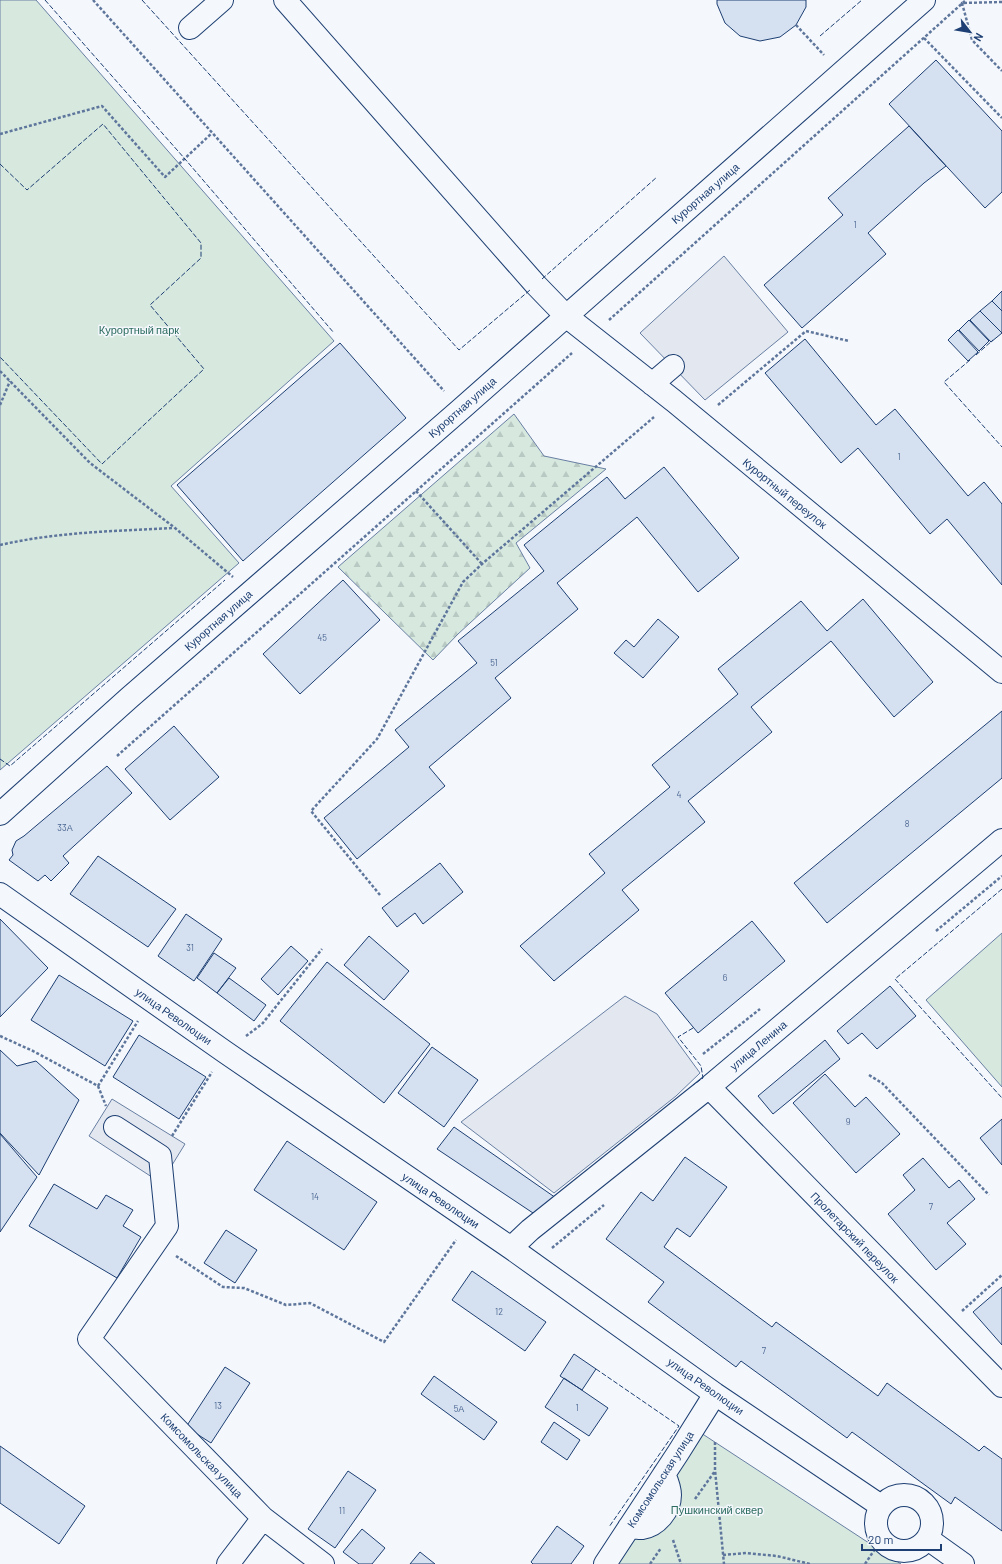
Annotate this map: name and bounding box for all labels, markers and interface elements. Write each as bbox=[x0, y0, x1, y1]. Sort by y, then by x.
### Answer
north arrow bbox=[950, 12, 990, 52]
text: N bbox=[972, 31, 986, 44]
street label: Курортная улица bbox=[668, 159, 742, 226]
house number: 1 bbox=[853, 219, 857, 230]
park label: Курортный парк bbox=[99, 323, 179, 336]
street label: Курортная улица bbox=[425, 373, 499, 440]
house number: 1 bbox=[897, 451, 901, 462]
street label: Курортный переулок bbox=[740, 455, 830, 531]
street label: Курортная улица bbox=[181, 586, 255, 653]
house number: 45 bbox=[317, 632, 327, 643]
house number: 51 bbox=[490, 657, 498, 668]
house number: 4 bbox=[677, 789, 682, 800]
house number: 8 bbox=[905, 818, 910, 829]
house number: 33А bbox=[57, 822, 73, 833]
house number: 31 bbox=[186, 942, 194, 953]
house number: 6 bbox=[723, 972, 728, 983]
street label: улица Революции bbox=[133, 985, 215, 1047]
street label: улица Ленина bbox=[727, 1017, 790, 1073]
house number: 9 bbox=[846, 1116, 851, 1127]
street label: улица Революции bbox=[400, 1169, 482, 1231]
street label: Пролетарский переулок bbox=[808, 1189, 902, 1285]
house number: 14 bbox=[311, 1191, 319, 1202]
house number: 7 bbox=[929, 1201, 934, 1212]
house number: 12 bbox=[495, 1306, 503, 1317]
house number: 7 bbox=[762, 1345, 767, 1356]
street label: улица Революции bbox=[665, 1355, 747, 1417]
house number: 13 bbox=[214, 1400, 222, 1411]
house number: 1 bbox=[575, 1402, 579, 1413]
house number: 5А bbox=[454, 1403, 464, 1414]
street label: Комсомольская улица bbox=[158, 1410, 246, 1501]
street label: Комсомольская улица bbox=[624, 1428, 697, 1530]
park label: Пушкинский сквер bbox=[671, 1503, 763, 1516]
house number: 11 bbox=[339, 1505, 345, 1516]
scale bar bbox=[862, 1526, 941, 1552]
text: 20 m bbox=[868, 1532, 894, 1546]

